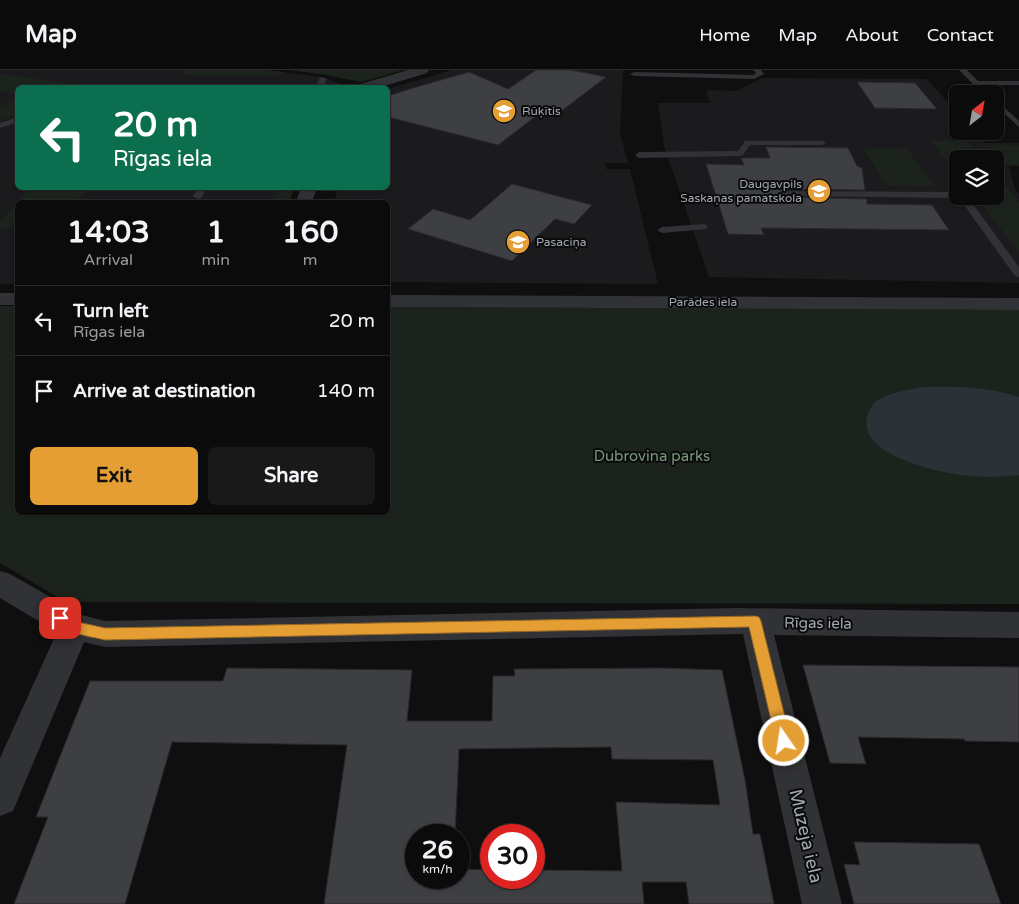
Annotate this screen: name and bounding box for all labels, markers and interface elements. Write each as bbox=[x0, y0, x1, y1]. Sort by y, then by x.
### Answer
text: Map bbox=[25, 20, 77, 49]
text: Home bbox=[699, 24, 750, 46]
text: Map bbox=[778, 24, 817, 46]
text: About bbox=[845, 24, 899, 46]
text: Contact bbox=[927, 24, 994, 46]
north arrow bbox=[949, 85, 1004, 140]
map controls bbox=[949, 85, 1004, 205]
school or university icon: Rūķītis bbox=[491, 98, 517, 124]
text: 20 m bbox=[113, 104, 198, 146]
place label: Rūķītis bbox=[522, 104, 561, 118]
icon: left bbox=[30, 105, 95, 170]
text: Rīgas iela bbox=[113, 146, 212, 172]
button: layers bbox=[949, 150, 1004, 205]
place label: Daugavpils Saskaņas pamatskola bbox=[680, 177, 802, 205]
school or university icon: Daugavpils Saskaņas pamatskola bbox=[806, 178, 832, 204]
text: 14:03 bbox=[67, 214, 150, 251]
text: 1 bbox=[206, 214, 225, 251]
text: 160 bbox=[282, 214, 338, 251]
school or university icon: Pasaciņa bbox=[505, 229, 531, 255]
place label: Pasaciņa bbox=[536, 235, 586, 249]
text: Arrival bbox=[84, 250, 133, 270]
text: min bbox=[202, 250, 230, 270]
text: m bbox=[303, 250, 317, 270]
street label: Parādes iela bbox=[669, 295, 737, 309]
text: Turn left bbox=[73, 300, 149, 322]
icon: left bbox=[30, 307, 58, 335]
text: 20 m bbox=[329, 310, 375, 332]
text: Rīgas iela bbox=[73, 322, 145, 342]
icon: arrive bbox=[30, 377, 58, 405]
text: Arrive at destination bbox=[73, 380, 256, 402]
text: 140 m bbox=[317, 380, 375, 402]
button: Exit bbox=[30, 447, 198, 505]
button: Share bbox=[208, 447, 375, 505]
park label: Dubrovina parks bbox=[594, 447, 710, 465]
pin bbox=[39, 597, 81, 639]
icon: arrive bbox=[46, 604, 74, 632]
street label: Rīgas iela bbox=[784, 613, 852, 633]
position arrow bbox=[757, 714, 809, 766]
street label: Muzeja iela bbox=[784, 787, 828, 885]
speed limit sign: 30 bbox=[480, 824, 545, 889]
text: 26 bbox=[422, 835, 453, 865]
text: km/h bbox=[422, 862, 453, 876]

